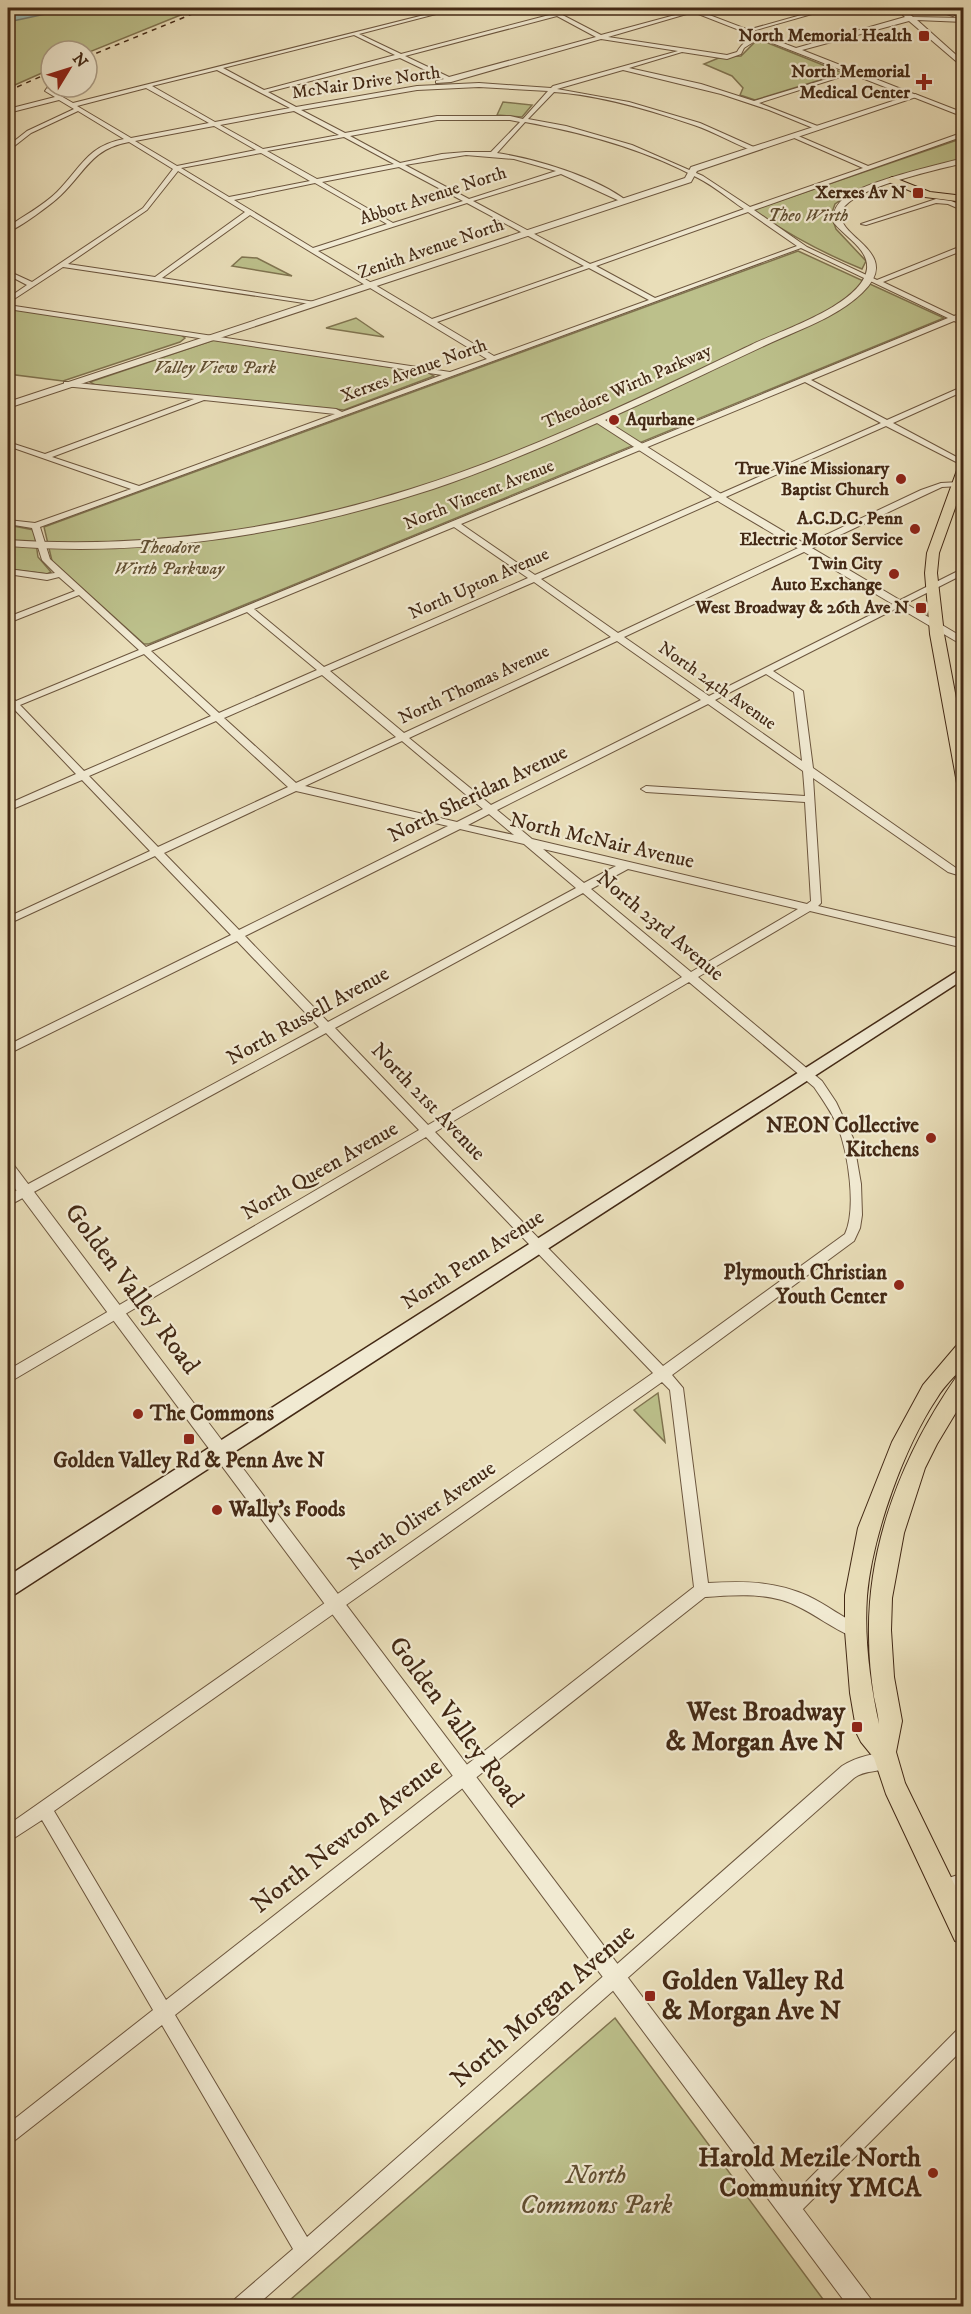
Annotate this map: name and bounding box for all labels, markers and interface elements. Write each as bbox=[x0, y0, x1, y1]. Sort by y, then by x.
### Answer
place label: North Memorial Health bbox=[739, 25, 913, 47]
marker: North Memorial Health bbox=[917, 29, 931, 43]
north arrow bbox=[39, 39, 99, 99]
text: N bbox=[68, 49, 92, 72]
place label: North Memorial Medical Center bbox=[791, 61, 911, 104]
street label: McNair Drive North bbox=[290, 62, 442, 104]
marker: North Memorial Medical Center bbox=[915, 73, 933, 91]
street label: Abbott Avenue North bbox=[357, 162, 510, 230]
place label: Xerxes Av N bbox=[815, 182, 906, 204]
marker: Xerxes Av N bbox=[911, 186, 925, 200]
park label: Theo Wirth bbox=[768, 205, 848, 227]
street label: Zenith Avenue North bbox=[355, 214, 507, 284]
street label: Xerxes Avenue North bbox=[338, 334, 491, 408]
street label: Theodore Wirth Parkway bbox=[539, 340, 715, 434]
park label: Valley View Park bbox=[154, 357, 277, 379]
place label: Aqurbane bbox=[625, 409, 695, 431]
marker: Aqurbane bbox=[607, 413, 621, 427]
street label: North Vincent Avenue bbox=[401, 455, 557, 535]
place label: True Vine Missionary Baptist Church bbox=[734, 458, 890, 501]
marker: True Vine Missionary Baptist Church bbox=[894, 472, 908, 486]
place label: A.C.D.C. Penn Electric Motor Service bbox=[739, 508, 904, 551]
marker: A.C.D.C. Penn Electric Motor Service bbox=[908, 522, 922, 536]
park label: Theodore Wirth Parkway bbox=[114, 537, 225, 580]
street label: North Upton Avenue bbox=[405, 543, 553, 625]
place label: Twin City Auto Exchange bbox=[771, 553, 883, 596]
marker: Twin City Auto Exchange bbox=[887, 567, 901, 581]
place label: West Broadway & 26th Ave N bbox=[694, 597, 909, 619]
marker: West Broadway & 26th Ave N bbox=[914, 601, 928, 615]
street label: North 24th Avenue bbox=[654, 637, 780, 735]
street label: North Thomas Avenue bbox=[395, 640, 553, 730]
street label: North Sheridan Avenue bbox=[384, 739, 572, 849]
street label: North McNair Avenue bbox=[507, 807, 697, 875]
street label: North 23rd Avenue bbox=[591, 865, 729, 987]
street label: North Russell Avenue bbox=[222, 960, 394, 1071]
street label: North 21st Avenue bbox=[365, 1038, 491, 1167]
place label: NEON Collective Kitchens bbox=[766, 1113, 919, 1163]
street label: North Queen Avenue bbox=[237, 1116, 403, 1226]
marker: NEON Collective Kitchens bbox=[924, 1131, 938, 1145]
street label: Golden Valley Road bbox=[57, 1197, 207, 1381]
street label: North Penn Avenue bbox=[397, 1204, 549, 1316]
place label: Plymouth Christian Youth Center bbox=[723, 1260, 888, 1310]
marker: Plymouth Christian Youth Center bbox=[892, 1278, 906, 1292]
place label: The Commons bbox=[149, 1401, 274, 1427]
marker: The Commons bbox=[131, 1407, 145, 1421]
marker: Golden Valley Rd & Penn Ave N bbox=[182, 1432, 196, 1446]
place label: Golden Valley Rd & Penn Ave N bbox=[53, 1448, 325, 1474]
street label: North Oliver Avenue bbox=[343, 1455, 501, 1577]
place label: Wally's Foods bbox=[228, 1497, 345, 1523]
marker: Wally's Foods bbox=[210, 1503, 224, 1517]
street label: Golden Valley Road bbox=[381, 1630, 531, 1814]
place label: West Broadway & Morgan Ave N bbox=[666, 1696, 846, 1759]
marker: West Broadway & Morgan Ave N bbox=[850, 1720, 864, 1734]
street label: North Newton Avenue bbox=[245, 1751, 449, 1921]
street label: North Morgan Avenue bbox=[444, 1917, 642, 2095]
place label: Golden Valley Rd & Morgan Ave N bbox=[662, 1965, 845, 2028]
marker: Golden Valley Rd & Morgan Ave N bbox=[643, 1989, 657, 2003]
place label: Harold Mezile North Community YMCA bbox=[698, 2142, 922, 2205]
park label: North Commons Park bbox=[520, 2159, 672, 2222]
marker: Harold Mezile North Community YMCA bbox=[926, 2166, 940, 2180]

